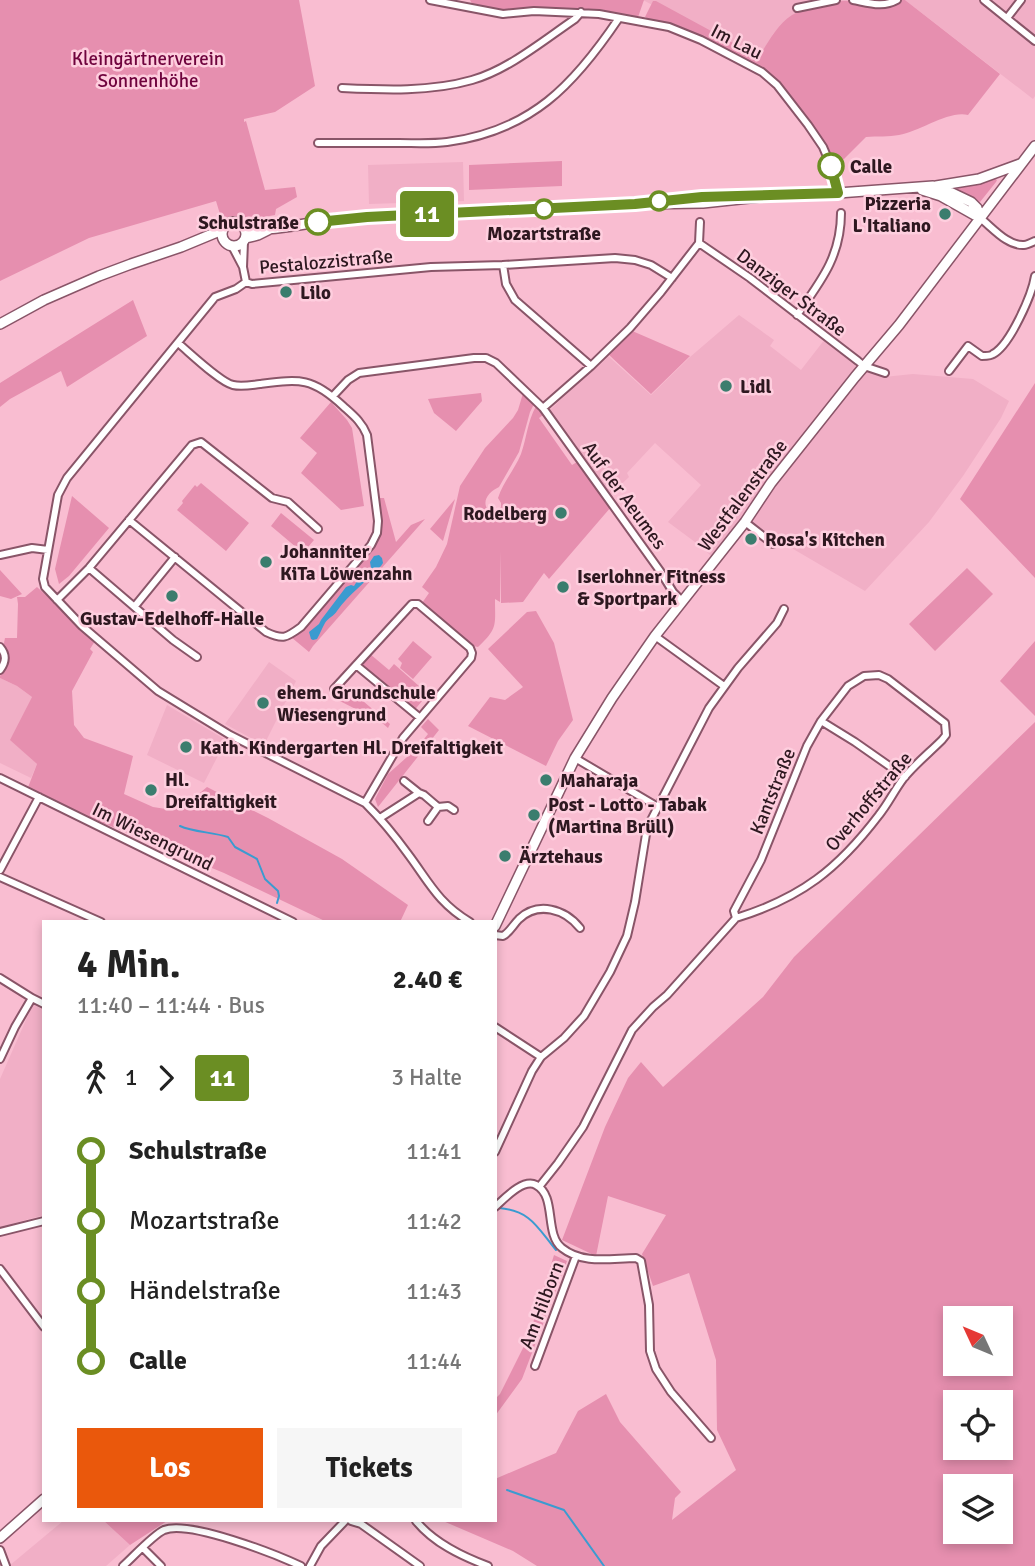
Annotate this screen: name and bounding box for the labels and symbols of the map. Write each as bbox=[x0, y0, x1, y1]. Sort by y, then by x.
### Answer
street label: Im Lau bbox=[707, 19, 766, 65]
park label: Kleingärtnerverein Sonnenhöhe bbox=[72, 47, 224, 93]
marker: Calle bbox=[818, 153, 844, 179]
place label: Calle bbox=[850, 155, 892, 179]
line badge: 11 bbox=[396, 191, 458, 237]
unlabelled marker bbox=[649, 191, 669, 211]
place label: Pizzeria L'Italiano bbox=[852, 192, 931, 238]
marker: Mozartstraße bbox=[534, 199, 554, 219]
marker: Pizzeria L'Italiano bbox=[937, 206, 953, 222]
marker: Schulstraße bbox=[305, 209, 331, 235]
place label: Schulstraße bbox=[198, 211, 299, 235]
place label: Mozartstraße bbox=[487, 222, 601, 246]
street label: Pestalozzistraße bbox=[258, 244, 394, 280]
street label: Danziger Straße bbox=[732, 244, 851, 342]
place label: Lilo bbox=[300, 281, 331, 305]
marker: Lilo bbox=[278, 284, 294, 300]
place label: Lidl bbox=[740, 375, 772, 399]
marker: Lidl bbox=[718, 378, 734, 394]
street label: Westfalenstraße bbox=[693, 435, 793, 556]
street label: Auf der Aeumes bbox=[577, 437, 671, 554]
place label: Rodelberg bbox=[463, 502, 547, 526]
marker: Rodelberg bbox=[553, 505, 569, 521]
place label: Rosa's Kitchen bbox=[765, 528, 885, 552]
marker: Rosa's Kitchen bbox=[743, 531, 759, 547]
place label: Johanniter KiTa Löwenzahn bbox=[280, 540, 412, 586]
marker: Johanniter KiTa Löwenzahn bbox=[258, 554, 274, 570]
place label: Iserlohner Fitness & Sportpark bbox=[577, 565, 725, 611]
marker: Iserlohner Fitness & Sportpark bbox=[555, 579, 571, 595]
marker: Gustav-Edelhoff-Halle bbox=[164, 588, 180, 604]
place label: Gustav-Edelhoff-Halle bbox=[80, 607, 264, 631]
place label: ehem. Grundschule Wiesengrund bbox=[277, 681, 436, 727]
marker: ehem. Grundschule Wiesengrund bbox=[255, 695, 271, 711]
place label: Kath. Kindergarten Hl. Dreifaltigkeit bbox=[200, 736, 503, 760]
marker: Kath. Kindergarten Hl. Dreifaltigkeit bbox=[178, 739, 194, 755]
street label: Kantstraße bbox=[745, 745, 801, 838]
street label: Overhoffstraße bbox=[820, 747, 917, 856]
place label: Hl. Dreifaltigkeit bbox=[165, 768, 277, 814]
place label: Maharaja bbox=[560, 769, 639, 793]
marker: Maharaja bbox=[538, 772, 554, 788]
marker: Hl. Dreifaltigkeit bbox=[143, 782, 159, 798]
place label: Post - Lotto - Tabak (Martina Brüll) bbox=[548, 793, 707, 839]
street label: Im Wiesengrund bbox=[88, 797, 217, 877]
marker: Post - Lotto - Tabak (Martina Brüll) bbox=[526, 807, 542, 823]
place label: Ärztehaus bbox=[519, 845, 603, 869]
marker: Ärztehaus bbox=[497, 848, 513, 864]
street label: Am Hilborn bbox=[514, 1258, 570, 1352]
north arrow bbox=[943, 1306, 1013, 1376]

